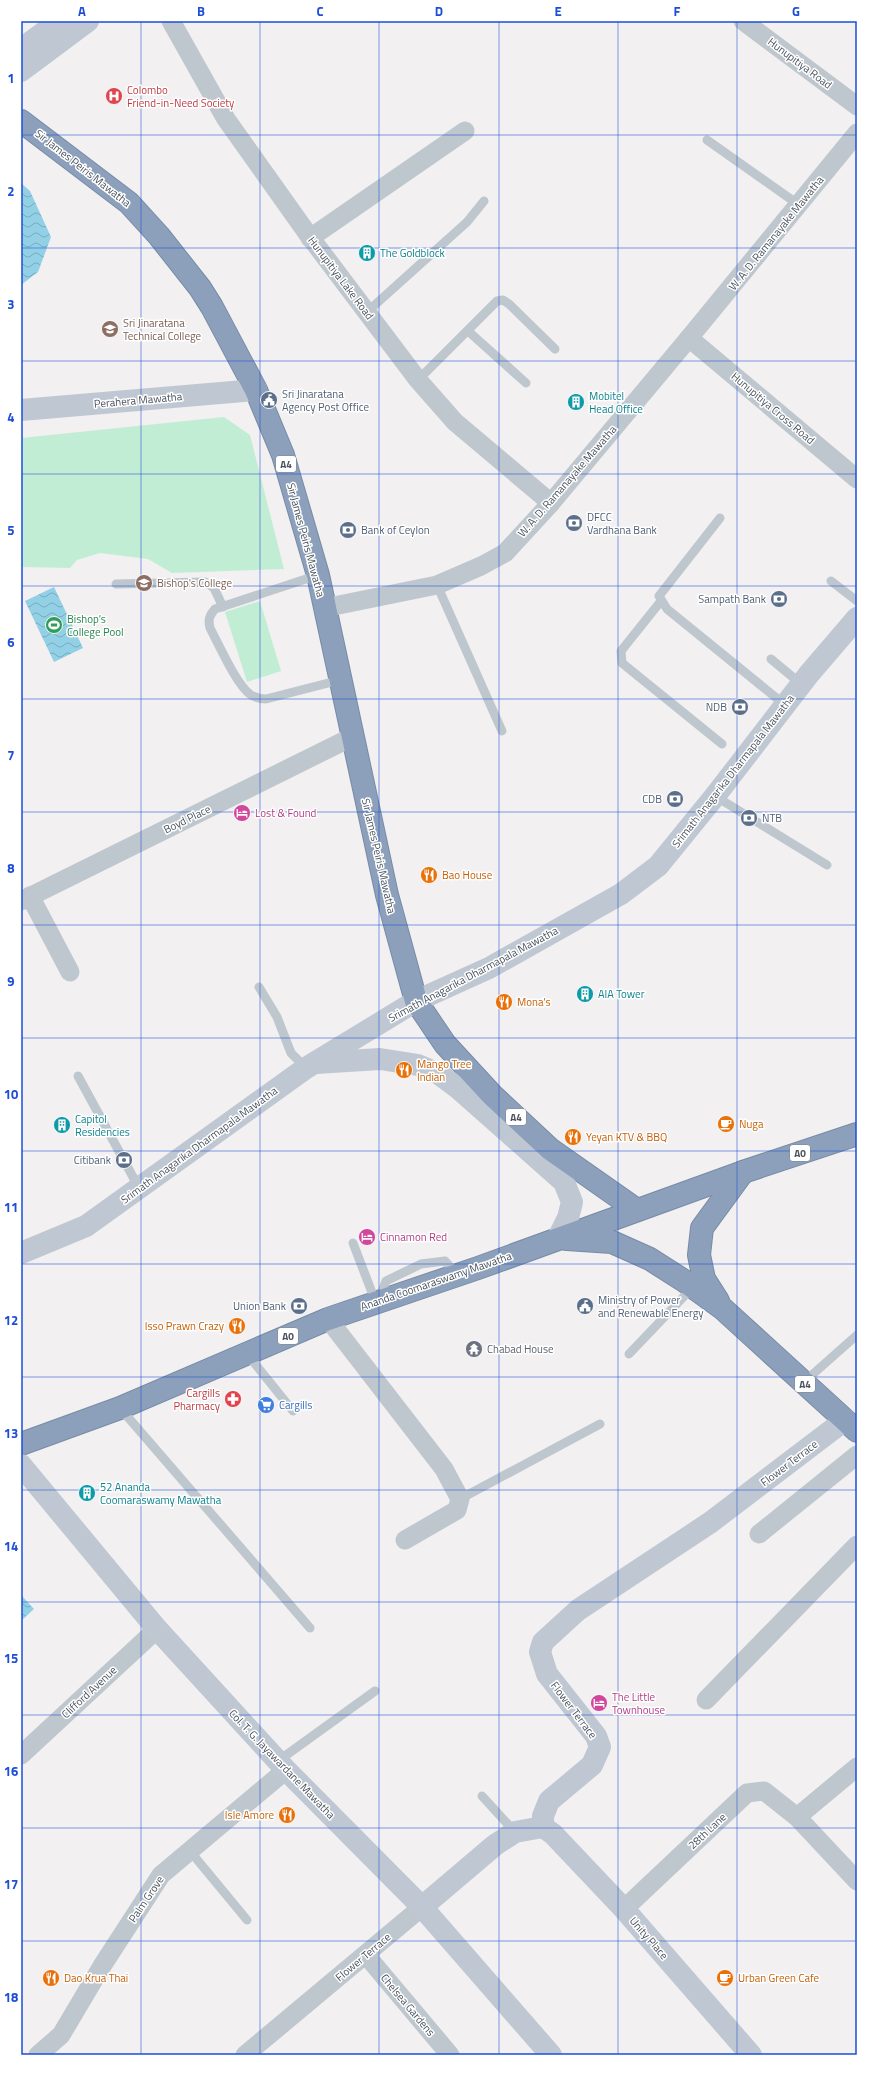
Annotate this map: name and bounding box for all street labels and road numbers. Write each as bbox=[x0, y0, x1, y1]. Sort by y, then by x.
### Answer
street label: Hunupitiya Road bbox=[765, 34, 835, 93]
street label: Sir James Peiris Mawatha bbox=[32, 125, 135, 211]
street label: W. A. D. Ramanayake Mawatha bbox=[725, 172, 828, 294]
street label: Hunupitiya Lake Road bbox=[304, 233, 378, 323]
street label: Hunupitiya Cross Road bbox=[728, 368, 818, 448]
street label: Perahera Mawatha bbox=[93, 388, 183, 412]
street label: W. A. D. Ramanayake Mawatha bbox=[514, 421, 620, 540]
road number: A4 bbox=[276, 456, 296, 472]
street label: Sir James Peiris Mawatha bbox=[283, 481, 329, 599]
street label: Srimath Anagarika Dharmapala Mawatha bbox=[668, 691, 798, 851]
street label: Sir James Peiris Mawatha bbox=[358, 797, 400, 916]
street label: Boyd Place bbox=[161, 800, 214, 837]
street label: Srimath Anagarika Dharmapala Mawatha bbox=[385, 922, 561, 1026]
street label: Srimath Anagarika Dharmapala Mawatha bbox=[117, 1082, 281, 1207]
road number: A4 bbox=[506, 1109, 526, 1125]
road number: A0 bbox=[790, 1145, 810, 1161]
street label: Ananda Coomaraswamy Mawatha bbox=[358, 1247, 514, 1314]
road number: A0 bbox=[278, 1328, 298, 1344]
road number: A4 bbox=[795, 1376, 815, 1392]
street label: Flower Terrace bbox=[757, 1436, 821, 1490]
street label: Clifford Avenue bbox=[58, 1662, 120, 1722]
street label: Flower Terrace bbox=[547, 1678, 601, 1742]
street label: Col. T. G. Jayawardane Mawatha bbox=[225, 1706, 339, 1823]
street label: 28th Lane bbox=[684, 1809, 730, 1853]
street label: Palm Grove bbox=[125, 1872, 168, 1925]
street label: Unity Place bbox=[626, 1913, 672, 1963]
street label: Flower Terrace bbox=[332, 1929, 395, 1985]
street label: Chelsea Gardens bbox=[377, 1970, 439, 2040]

